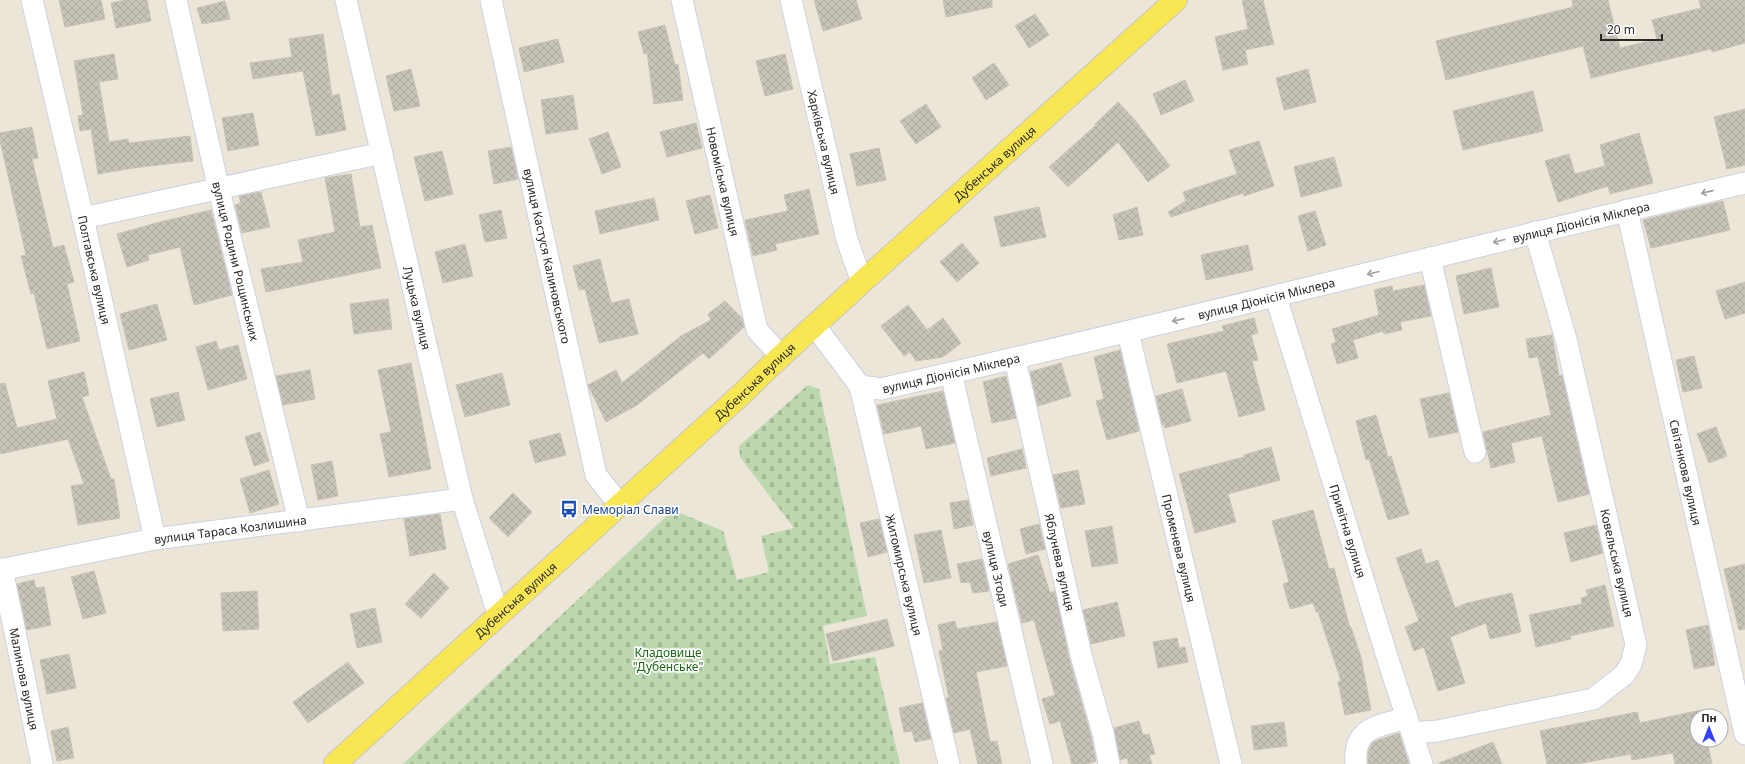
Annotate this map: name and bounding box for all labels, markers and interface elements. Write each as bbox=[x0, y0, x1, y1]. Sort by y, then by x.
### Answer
scale bar bbox=[1601, 16, 1662, 42]
text: 20 m bbox=[1607, 21, 1635, 38]
street label: Харківська вулиця bbox=[804, 88, 845, 196]
street label: Дубенська вулиця bbox=[949, 122, 1039, 205]
street label: Новоміська вулиця bbox=[703, 125, 744, 238]
street label: вулиця Кастуся Калиновського bbox=[520, 167, 575, 345]
street label: вулиця Родини Рощинських bbox=[209, 180, 264, 343]
one-way arrow bbox=[1701, 189, 1714, 196]
street label: вулиця Діонісія Міклера bbox=[1511, 197, 1651, 246]
street label: Полтавська вулиця bbox=[74, 214, 115, 326]
one-way arrow bbox=[1493, 238, 1506, 246]
street label: Луцька вулиця bbox=[400, 264, 435, 351]
one-way arrow bbox=[1366, 269, 1379, 277]
street label: вулиця Діонісія Міклера bbox=[1196, 273, 1337, 323]
one-way arrow bbox=[1172, 317, 1185, 324]
street label: Дубенська вулиця bbox=[710, 339, 799, 424]
street label: вулиця Діонісія Міклера bbox=[881, 349, 1021, 397]
street label: Світанкова вулиця bbox=[1666, 418, 1706, 527]
street label: Привітна вулиця bbox=[1326, 482, 1371, 580]
street label: Променева вулиця bbox=[1158, 492, 1201, 604]
bus stop icon: Меморіал Слави bbox=[559, 499, 579, 519]
place label: Меморіал Слави bbox=[582, 501, 679, 518]
street label: Ковельська вулиця bbox=[1596, 507, 1638, 619]
street label: вулиця Тараса Козлишина bbox=[153, 511, 308, 548]
street label: Житомирська вулиця bbox=[882, 512, 927, 637]
street label: Яблунева вулиця bbox=[1041, 512, 1079, 612]
street label: вулиця Згоди bbox=[979, 529, 1014, 609]
street label: Дубенська вулиця bbox=[471, 558, 560, 642]
street label: Малинова вулиця bbox=[6, 626, 43, 731]
park label: Кладовище "Дубенське" bbox=[633, 644, 703, 675]
north arrow bbox=[1689, 708, 1729, 748]
text: Пн bbox=[1701, 710, 1717, 725]

